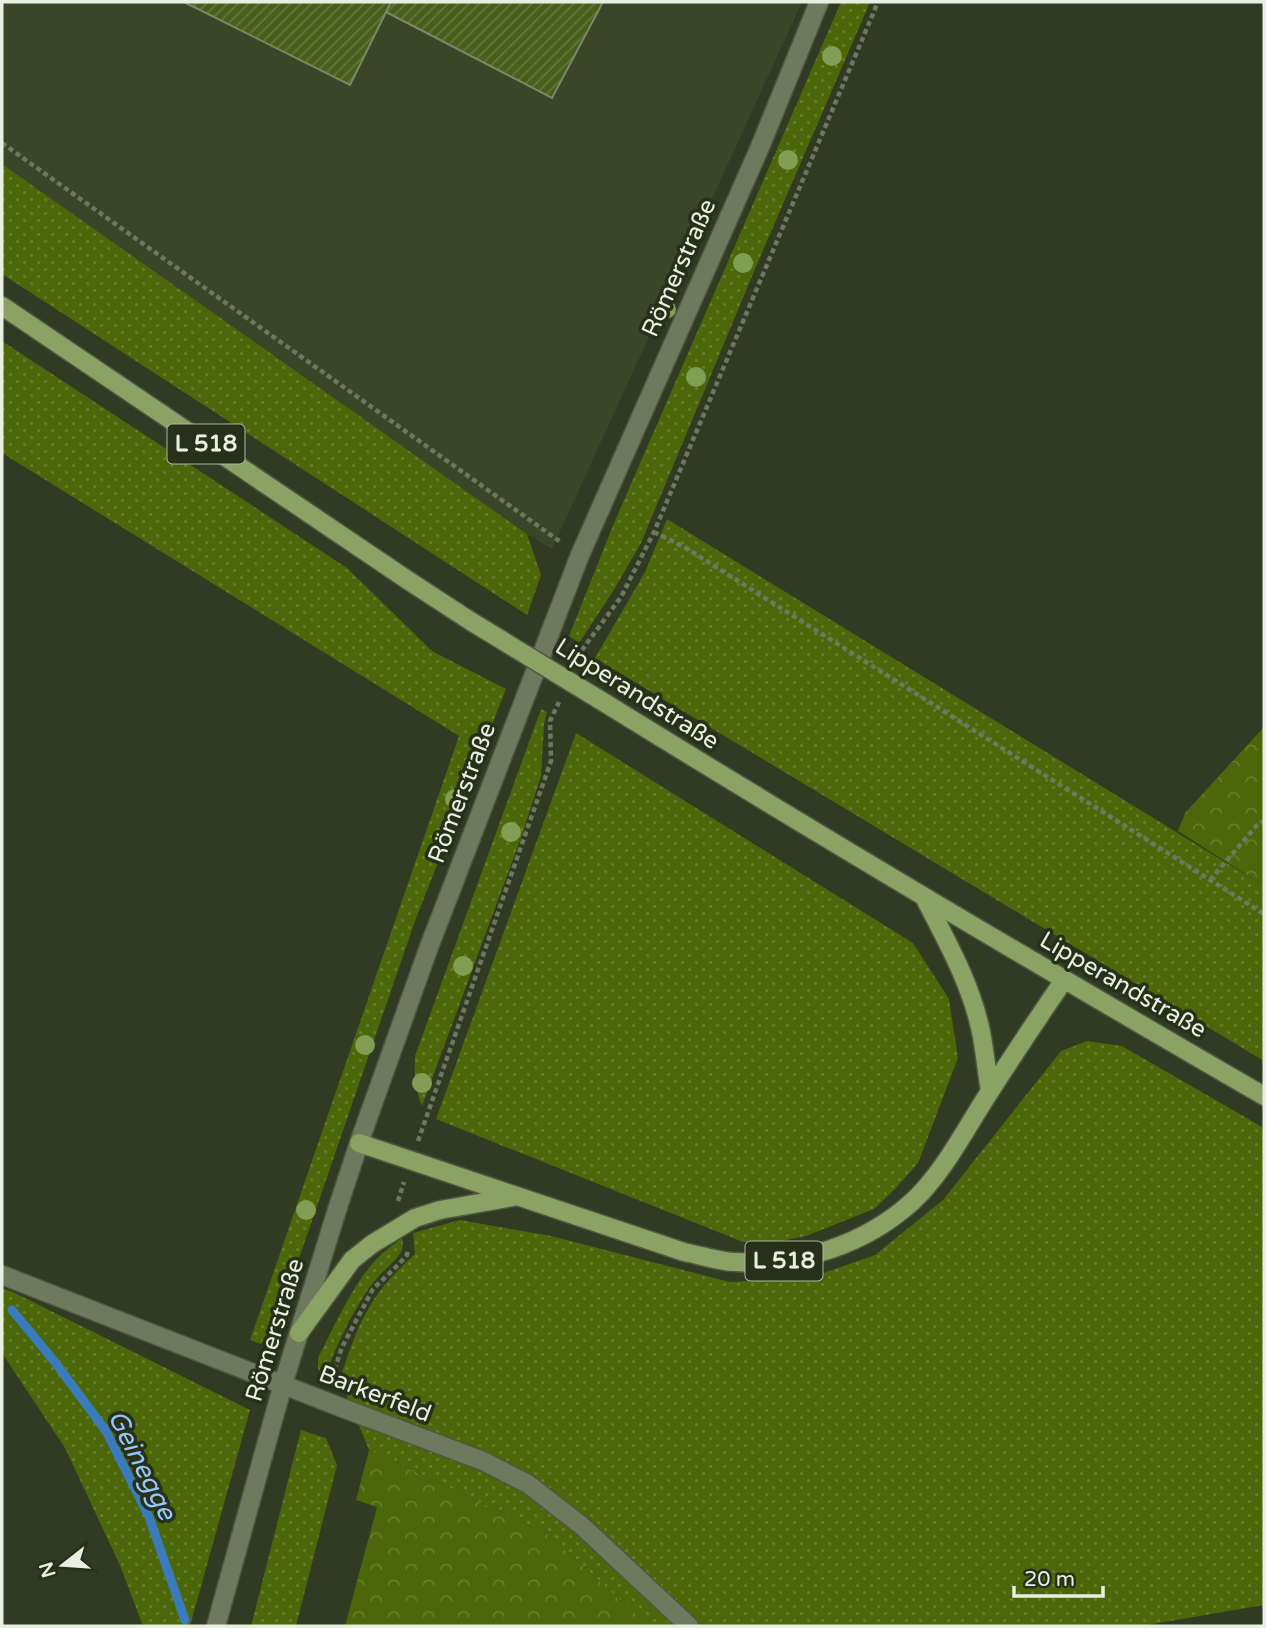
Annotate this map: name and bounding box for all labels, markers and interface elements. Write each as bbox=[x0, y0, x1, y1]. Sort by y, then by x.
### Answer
street label: Römerstraße bbox=[636, 195, 722, 341]
road number: L 518 bbox=[168, 424, 244, 464]
street label: Lipperandstraße bbox=[550, 632, 724, 756]
street label: Römerstraße bbox=[422, 719, 502, 867]
street label: Lipperandstraße bbox=[1035, 926, 1211, 1044]
road number: L 518 bbox=[746, 1242, 822, 1280]
street label: Römerstraße bbox=[240, 1255, 310, 1405]
street label: Barkerfeld bbox=[315, 1359, 435, 1429]
water label: Geinegge bbox=[101, 1405, 183, 1526]
north arrow bbox=[28, 1530, 98, 1600]
scale bar bbox=[1014, 1554, 1103, 1598]
text: N bbox=[35, 1559, 60, 1580]
text: 20 m bbox=[1024, 1567, 1075, 1592]

